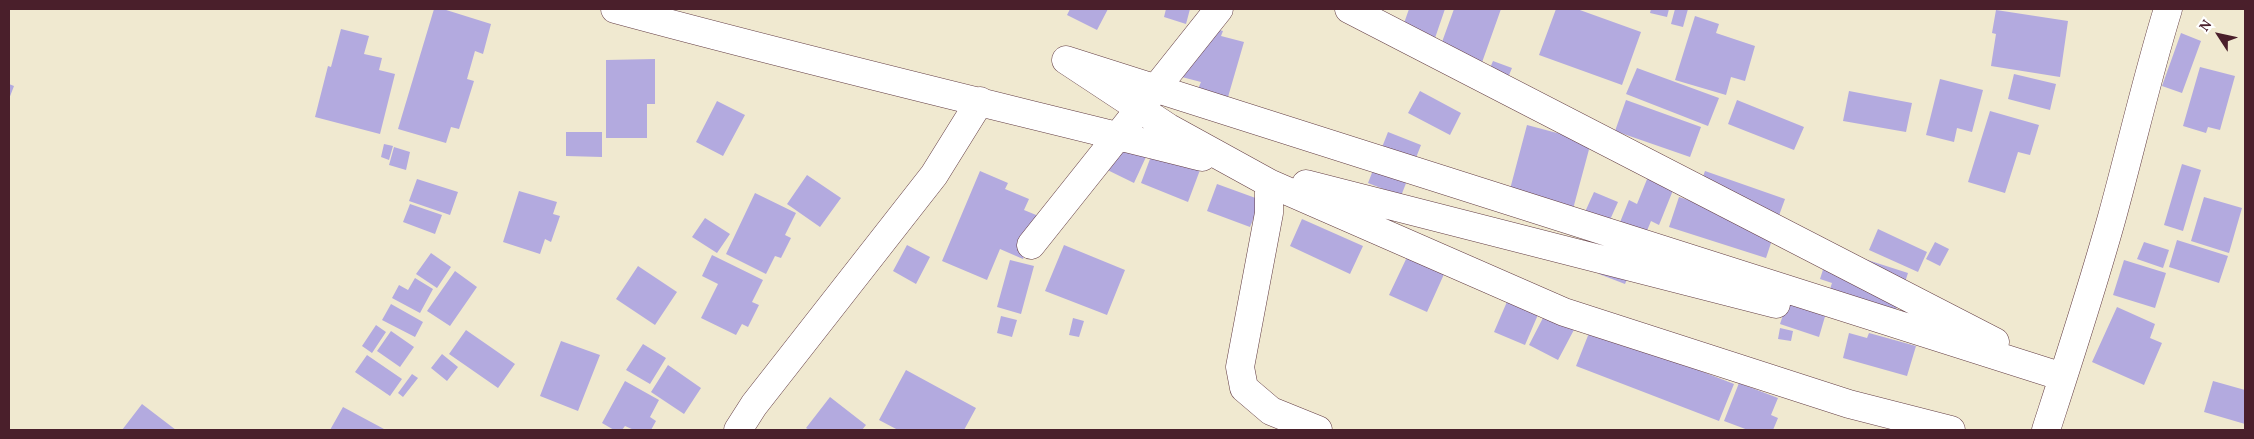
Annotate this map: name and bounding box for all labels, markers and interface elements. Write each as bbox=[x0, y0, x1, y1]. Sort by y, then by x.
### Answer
north arrow bbox=[2194, 10, 2244, 60]
text: N bbox=[2196, 17, 2217, 36]

